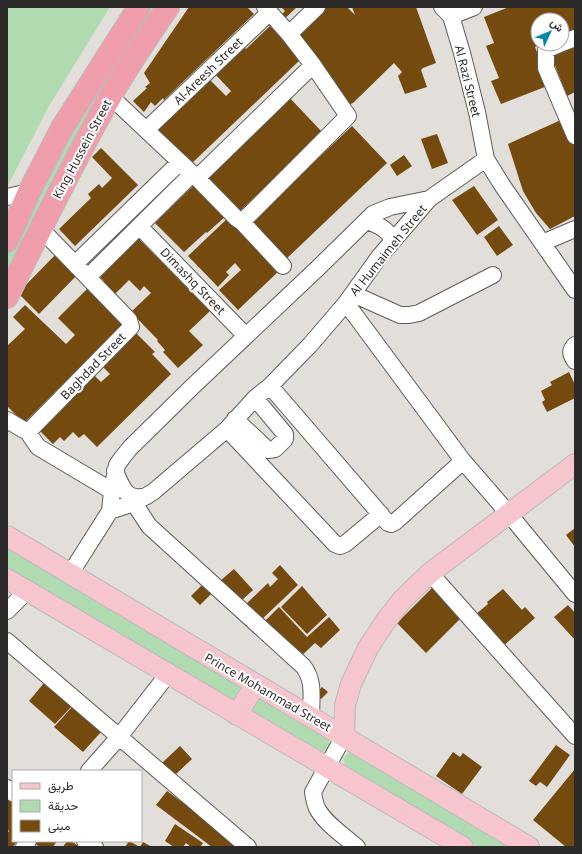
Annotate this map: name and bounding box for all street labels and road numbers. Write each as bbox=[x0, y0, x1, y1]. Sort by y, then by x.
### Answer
street label: Al-Areesh Street bbox=[170, 33, 247, 108]
street label: Al Razi Street bbox=[451, 43, 485, 119]
street label: King Hussein Street bbox=[49, 96, 116, 202]
street label: Al Humaimeh Street bbox=[346, 200, 431, 299]
street label: Dimashq Street bbox=[157, 244, 230, 319]
street label: Baghdad Street bbox=[57, 328, 130, 403]
street label: Prince Mohammad Street bbox=[201, 649, 335, 736]

